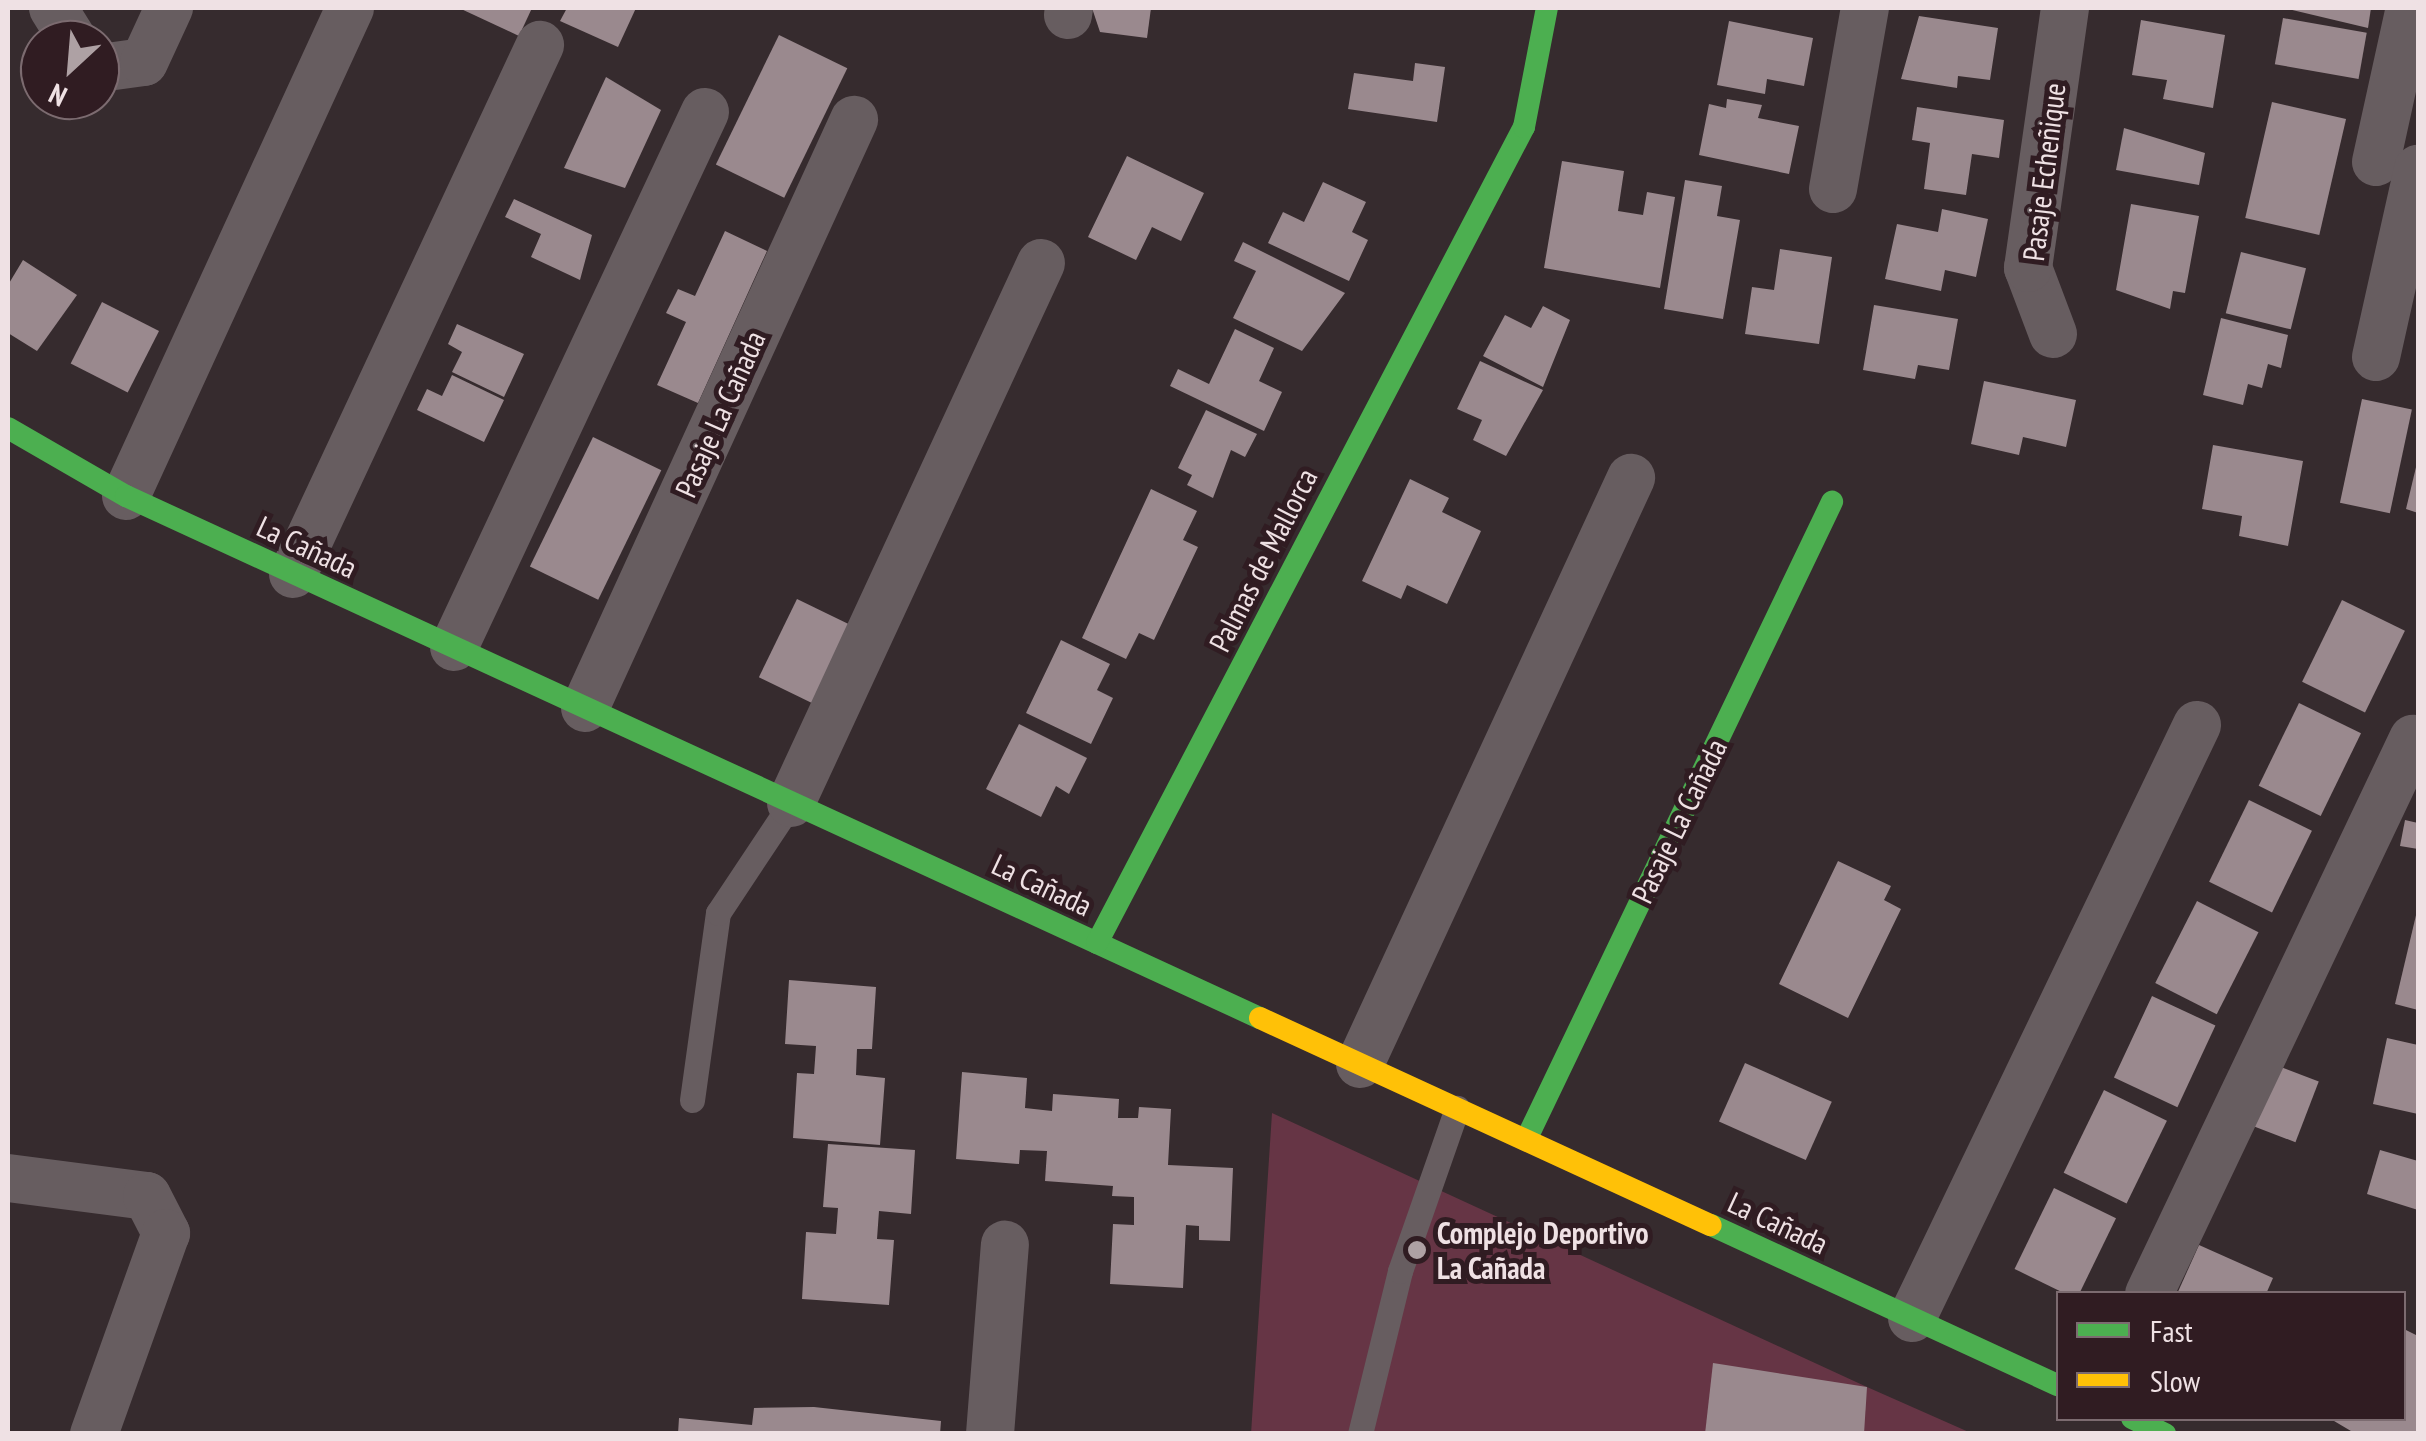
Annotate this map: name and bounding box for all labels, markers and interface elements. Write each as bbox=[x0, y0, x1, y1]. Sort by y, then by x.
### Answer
north arrow bbox=[20, 20, 120, 120]
text: N bbox=[43, 76, 72, 116]
street label: Pasaje Echeñique bbox=[2015, 81, 2073, 263]
street label: Pasaje La Cañada bbox=[667, 325, 773, 503]
street label: Palmas de Mallorca bbox=[1201, 463, 1325, 657]
street label: La Cañada bbox=[251, 508, 363, 586]
street label: Pasaje La Cañada bbox=[1624, 733, 1734, 909]
street label: La Cañada bbox=[986, 846, 1098, 924]
street label: La Cañada bbox=[1722, 1184, 1834, 1262]
place label: Complejo Deportivo La Cañada bbox=[1437, 1215, 1649, 1286]
marker: Complejo Deportivo La Cañada bbox=[1406, 1239, 1428, 1261]
legend bbox=[2056, 1291, 2406, 1421]
text: Fast bbox=[2150, 1311, 2193, 1350]
text: Slow bbox=[2150, 1361, 2200, 1400]

